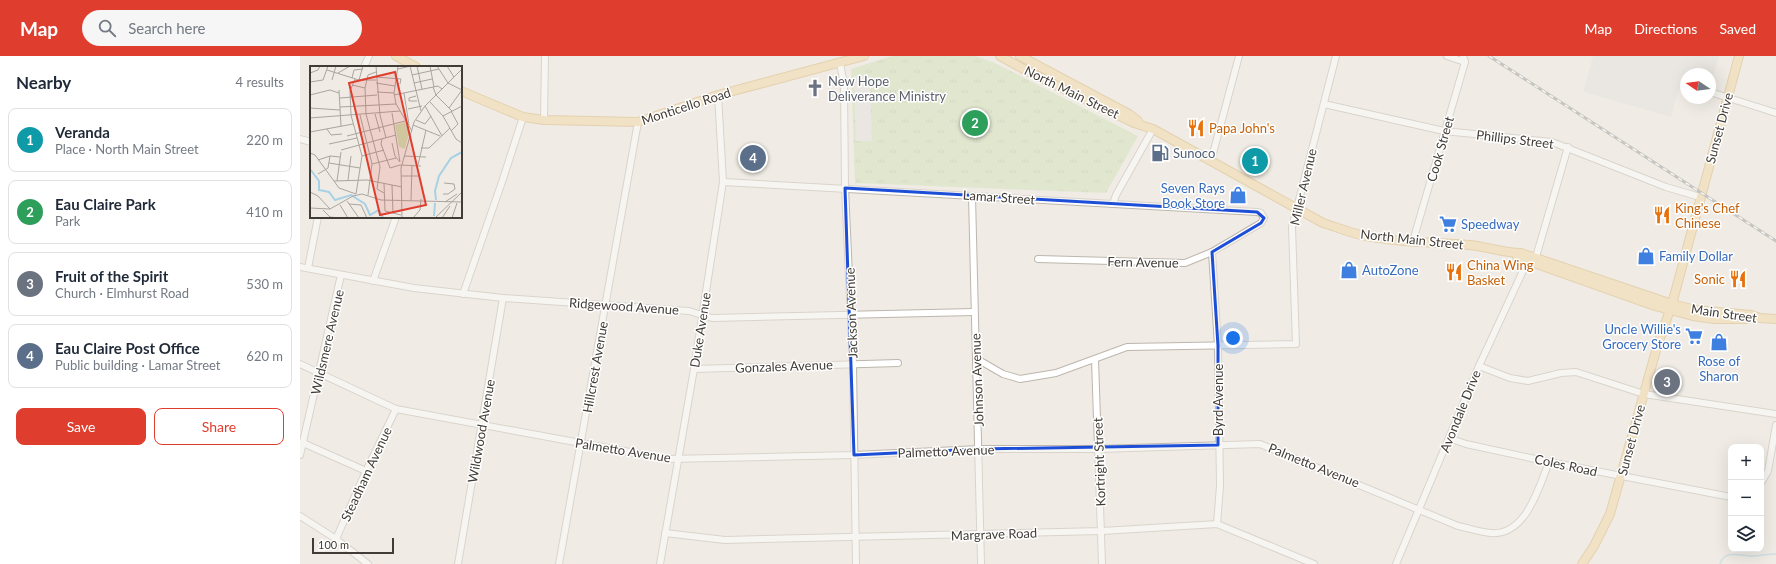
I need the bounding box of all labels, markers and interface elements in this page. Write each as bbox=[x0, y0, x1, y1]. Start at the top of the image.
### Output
search box bbox=[82, 10, 362, 46]
text: Map bbox=[20, 17, 58, 40]
icon: search bbox=[96, 17, 118, 39]
text: Search here bbox=[128, 19, 206, 37]
text: Map bbox=[1585, 20, 1612, 37]
text: Directions bbox=[1634, 20, 1697, 37]
text: Saved bbox=[1719, 20, 1756, 37]
street label: North Main Street bbox=[1022, 62, 1122, 122]
inset map bbox=[310, 66, 462, 218]
north arrow bbox=[1680, 68, 1716, 104]
text: Nearby bbox=[16, 72, 71, 93]
place label: New Hope Deliverance Ministry bbox=[828, 73, 946, 104]
text: 4 results bbox=[236, 74, 284, 90]
church icon: New Hope Deliverance Ministry bbox=[805, 78, 825, 98]
street label: Monticello Road bbox=[639, 84, 733, 128]
street label: Sunset Drive bbox=[1702, 91, 1736, 165]
pin: 2 bbox=[962, 108, 988, 138]
street label: Cook Street bbox=[1423, 114, 1457, 184]
restaurant icon: Papa John's bbox=[1186, 118, 1206, 138]
place label: Papa John's bbox=[1209, 120, 1275, 136]
text: Veranda bbox=[55, 123, 110, 141]
street label: Phillips Street bbox=[1475, 126, 1555, 152]
text: 1 bbox=[26, 132, 34, 148]
text: 220 m bbox=[246, 132, 283, 148]
text: Place · North Main Street bbox=[55, 141, 199, 157]
pin: 4 bbox=[740, 143, 766, 173]
fuel station icon: Sunoco bbox=[1150, 143, 1170, 163]
place label: Sunoco bbox=[1173, 145, 1215, 161]
pin: 1 bbox=[1242, 146, 1268, 176]
street label: Miller Avenue bbox=[1286, 147, 1320, 227]
place label: Seven Rays Book Store bbox=[1161, 180, 1225, 211]
shop icon: Seven Rays Book Store bbox=[1228, 185, 1248, 205]
street label: Lamar Street bbox=[962, 186, 1036, 208]
text: Eau Claire Park bbox=[55, 195, 156, 213]
place label: King's Chef Chinese bbox=[1675, 200, 1740, 231]
text: 2 bbox=[26, 204, 34, 220]
text: 410 m bbox=[246, 204, 283, 220]
restaurant icon: King's Chef Chinese bbox=[1652, 205, 1672, 225]
text: Park bbox=[55, 213, 80, 229]
supermarket icon: Speedway bbox=[1438, 214, 1458, 234]
place label: Speedway bbox=[1461, 216, 1520, 232]
street label: North Main Street bbox=[1360, 226, 1465, 252]
shop icon: Family Dollar bbox=[1636, 246, 1656, 266]
place label: Family Dollar bbox=[1659, 248, 1733, 264]
street label: Fern Avenue bbox=[1107, 253, 1179, 271]
place label: China Wing Basket bbox=[1467, 257, 1534, 288]
shop icon: AutoZone bbox=[1339, 260, 1359, 280]
place label: AutoZone bbox=[1362, 262, 1419, 278]
restaurant icon: China Wing Basket bbox=[1444, 262, 1464, 282]
text: Fruit of the Spirit bbox=[55, 267, 168, 285]
street label: Jackson Avenue bbox=[841, 267, 861, 359]
restaurant icon: Sonic bbox=[1728, 269, 1748, 289]
place label: Sonic bbox=[1694, 271, 1725, 287]
text: 3 bbox=[26, 276, 34, 292]
text: 530 m bbox=[246, 276, 283, 292]
text: Church · Elmhurst Road bbox=[55, 285, 189, 301]
street label: Wildsmere Avenue bbox=[307, 288, 347, 396]
street label: Duke Avenue bbox=[686, 291, 714, 369]
street label: Ridgewood Avenue bbox=[569, 294, 680, 318]
street label: Main Street bbox=[1690, 300, 1758, 326]
street label: Hillcrest Avenue bbox=[579, 320, 611, 414]
place label: Uncle Willie's Grocery Store bbox=[1602, 321, 1681, 352]
supermarket icon: Uncle Willie's Grocery Store bbox=[1684, 326, 1704, 346]
your location bbox=[1223, 328, 1243, 348]
shop icon: Rose of Sharon bbox=[1709, 332, 1729, 352]
street label: Johnson Avenue bbox=[967, 333, 987, 427]
text: Eau Claire Post Office bbox=[55, 339, 200, 357]
text: 4 bbox=[26, 348, 34, 364]
text: 620 m bbox=[246, 348, 283, 364]
place label: Rose of Sharon bbox=[1698, 353, 1741, 384]
street label: Gonzales Avenue bbox=[735, 356, 833, 376]
text: Public building · Lamar Street bbox=[55, 357, 220, 373]
street label: Byrd Avenue bbox=[1210, 364, 1226, 436]
street label: Avondale Drive bbox=[1436, 367, 1484, 455]
pin: 3 bbox=[1654, 367, 1680, 397]
street label: Wildwood Avenue bbox=[464, 378, 498, 484]
street label: Sunset Drive bbox=[1614, 403, 1648, 477]
button: Save bbox=[16, 408, 146, 445]
button: Share bbox=[154, 408, 284, 445]
street label: Kortright Street bbox=[1089, 417, 1109, 507]
street label: Steadham Avenue bbox=[337, 424, 395, 524]
street label: Palmetto Avenue bbox=[574, 435, 672, 465]
street label: Palmetto Avenue bbox=[1266, 439, 1362, 491]
street label: Palmetto Avenue bbox=[897, 441, 995, 461]
map controls bbox=[1728, 444, 1764, 552]
button: + bbox=[1728, 444, 1764, 480]
street label: Coles Road bbox=[1533, 451, 1599, 479]
button: − bbox=[1728, 480, 1764, 516]
button: layers bbox=[1728, 516, 1764, 552]
street label: Margrave Road bbox=[951, 525, 1037, 543]
scale bar bbox=[312, 536, 394, 555]
text: 100 m bbox=[318, 538, 349, 551]

